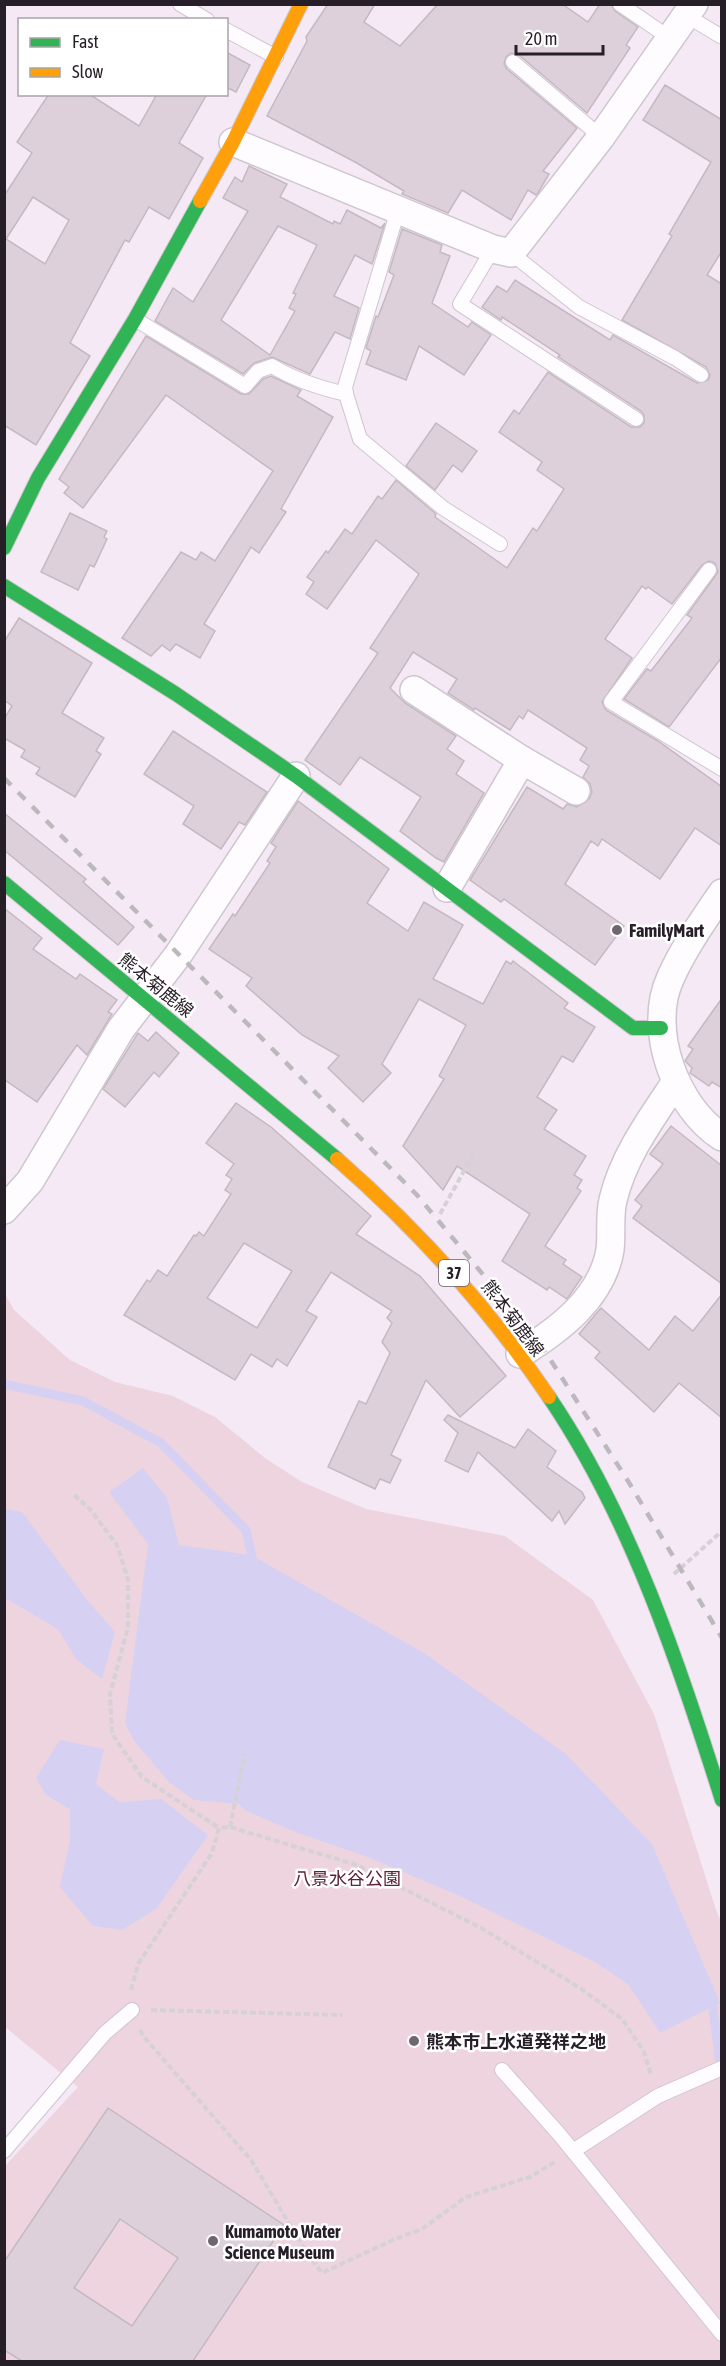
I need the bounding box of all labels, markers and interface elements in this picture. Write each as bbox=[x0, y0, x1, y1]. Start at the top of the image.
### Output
legend bbox=[18, 18, 228, 96]
scale bar bbox=[516, 18, 603, 56]
text: 20 m bbox=[525, 28, 557, 49]
text: Fast bbox=[72, 31, 99, 52]
text: Slow bbox=[72, 61, 103, 82]
place label: FamilyMart bbox=[629, 920, 705, 941]
marker: FamilyMart bbox=[610, 923, 624, 937]
street label: 熊本菊鹿線 bbox=[114, 949, 198, 1021]
road number: 37 bbox=[439, 1260, 469, 1286]
street label: 熊本菊鹿線 bbox=[478, 1276, 548, 1360]
park label: 八景水谷公園 bbox=[293, 1868, 401, 1889]
place label: 熊本市上水道発祥之地 bbox=[426, 2031, 606, 2052]
marker: 熊本市上水道発祥之地 bbox=[407, 2034, 421, 2048]
place label: Kumamoto Water Science Museum bbox=[225, 2221, 341, 2263]
marker: Kumamoto Water Science Museum bbox=[206, 2234, 220, 2248]

